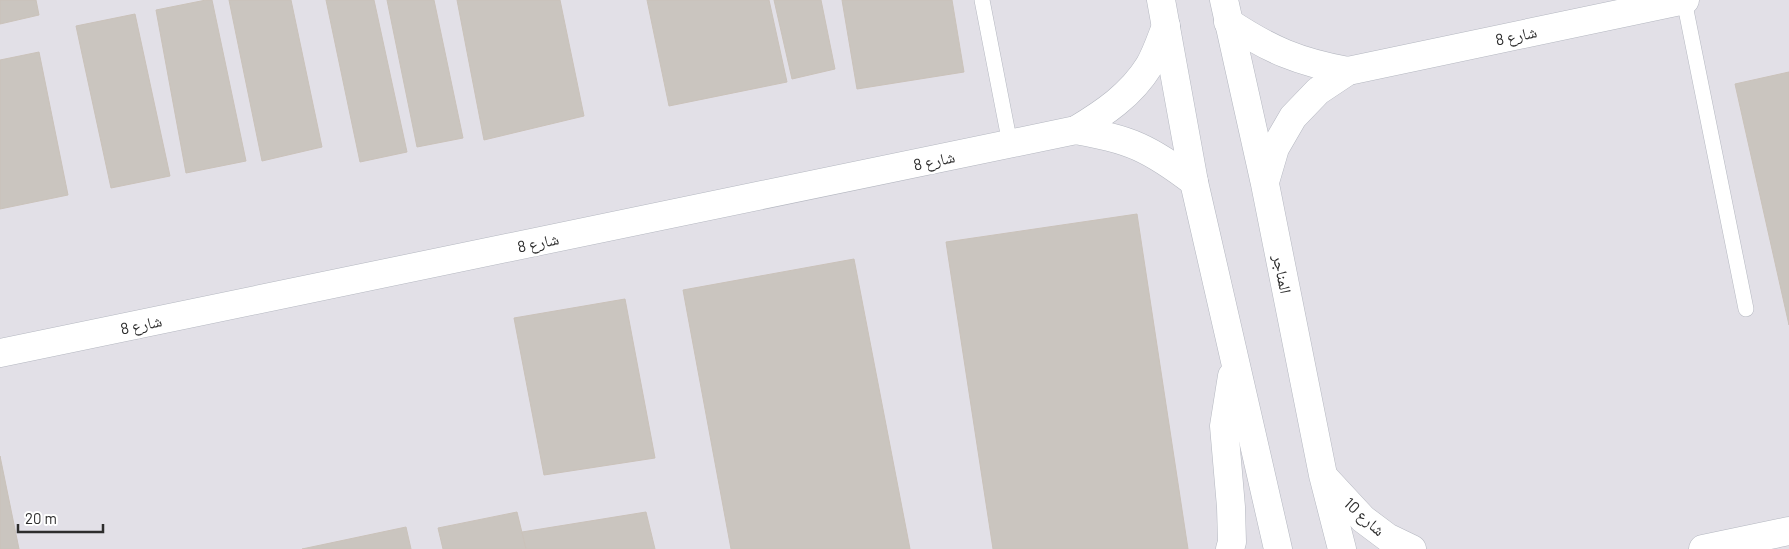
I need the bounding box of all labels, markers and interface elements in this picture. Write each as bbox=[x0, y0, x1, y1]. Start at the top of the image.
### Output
street label: شارع 8 bbox=[1493, 21, 1539, 51]
street label: شارع 8 bbox=[911, 146, 957, 176]
street label: شارع 8 bbox=[515, 228, 561, 258]
street label: المناجر bbox=[1269, 252, 1296, 295]
street label: شارع 8 bbox=[118, 310, 164, 340]
street label: شارع 10 bbox=[1339, 493, 1389, 541]
scale bar bbox=[18, 502, 102, 534]
text: 20 m bbox=[25, 509, 57, 527]

